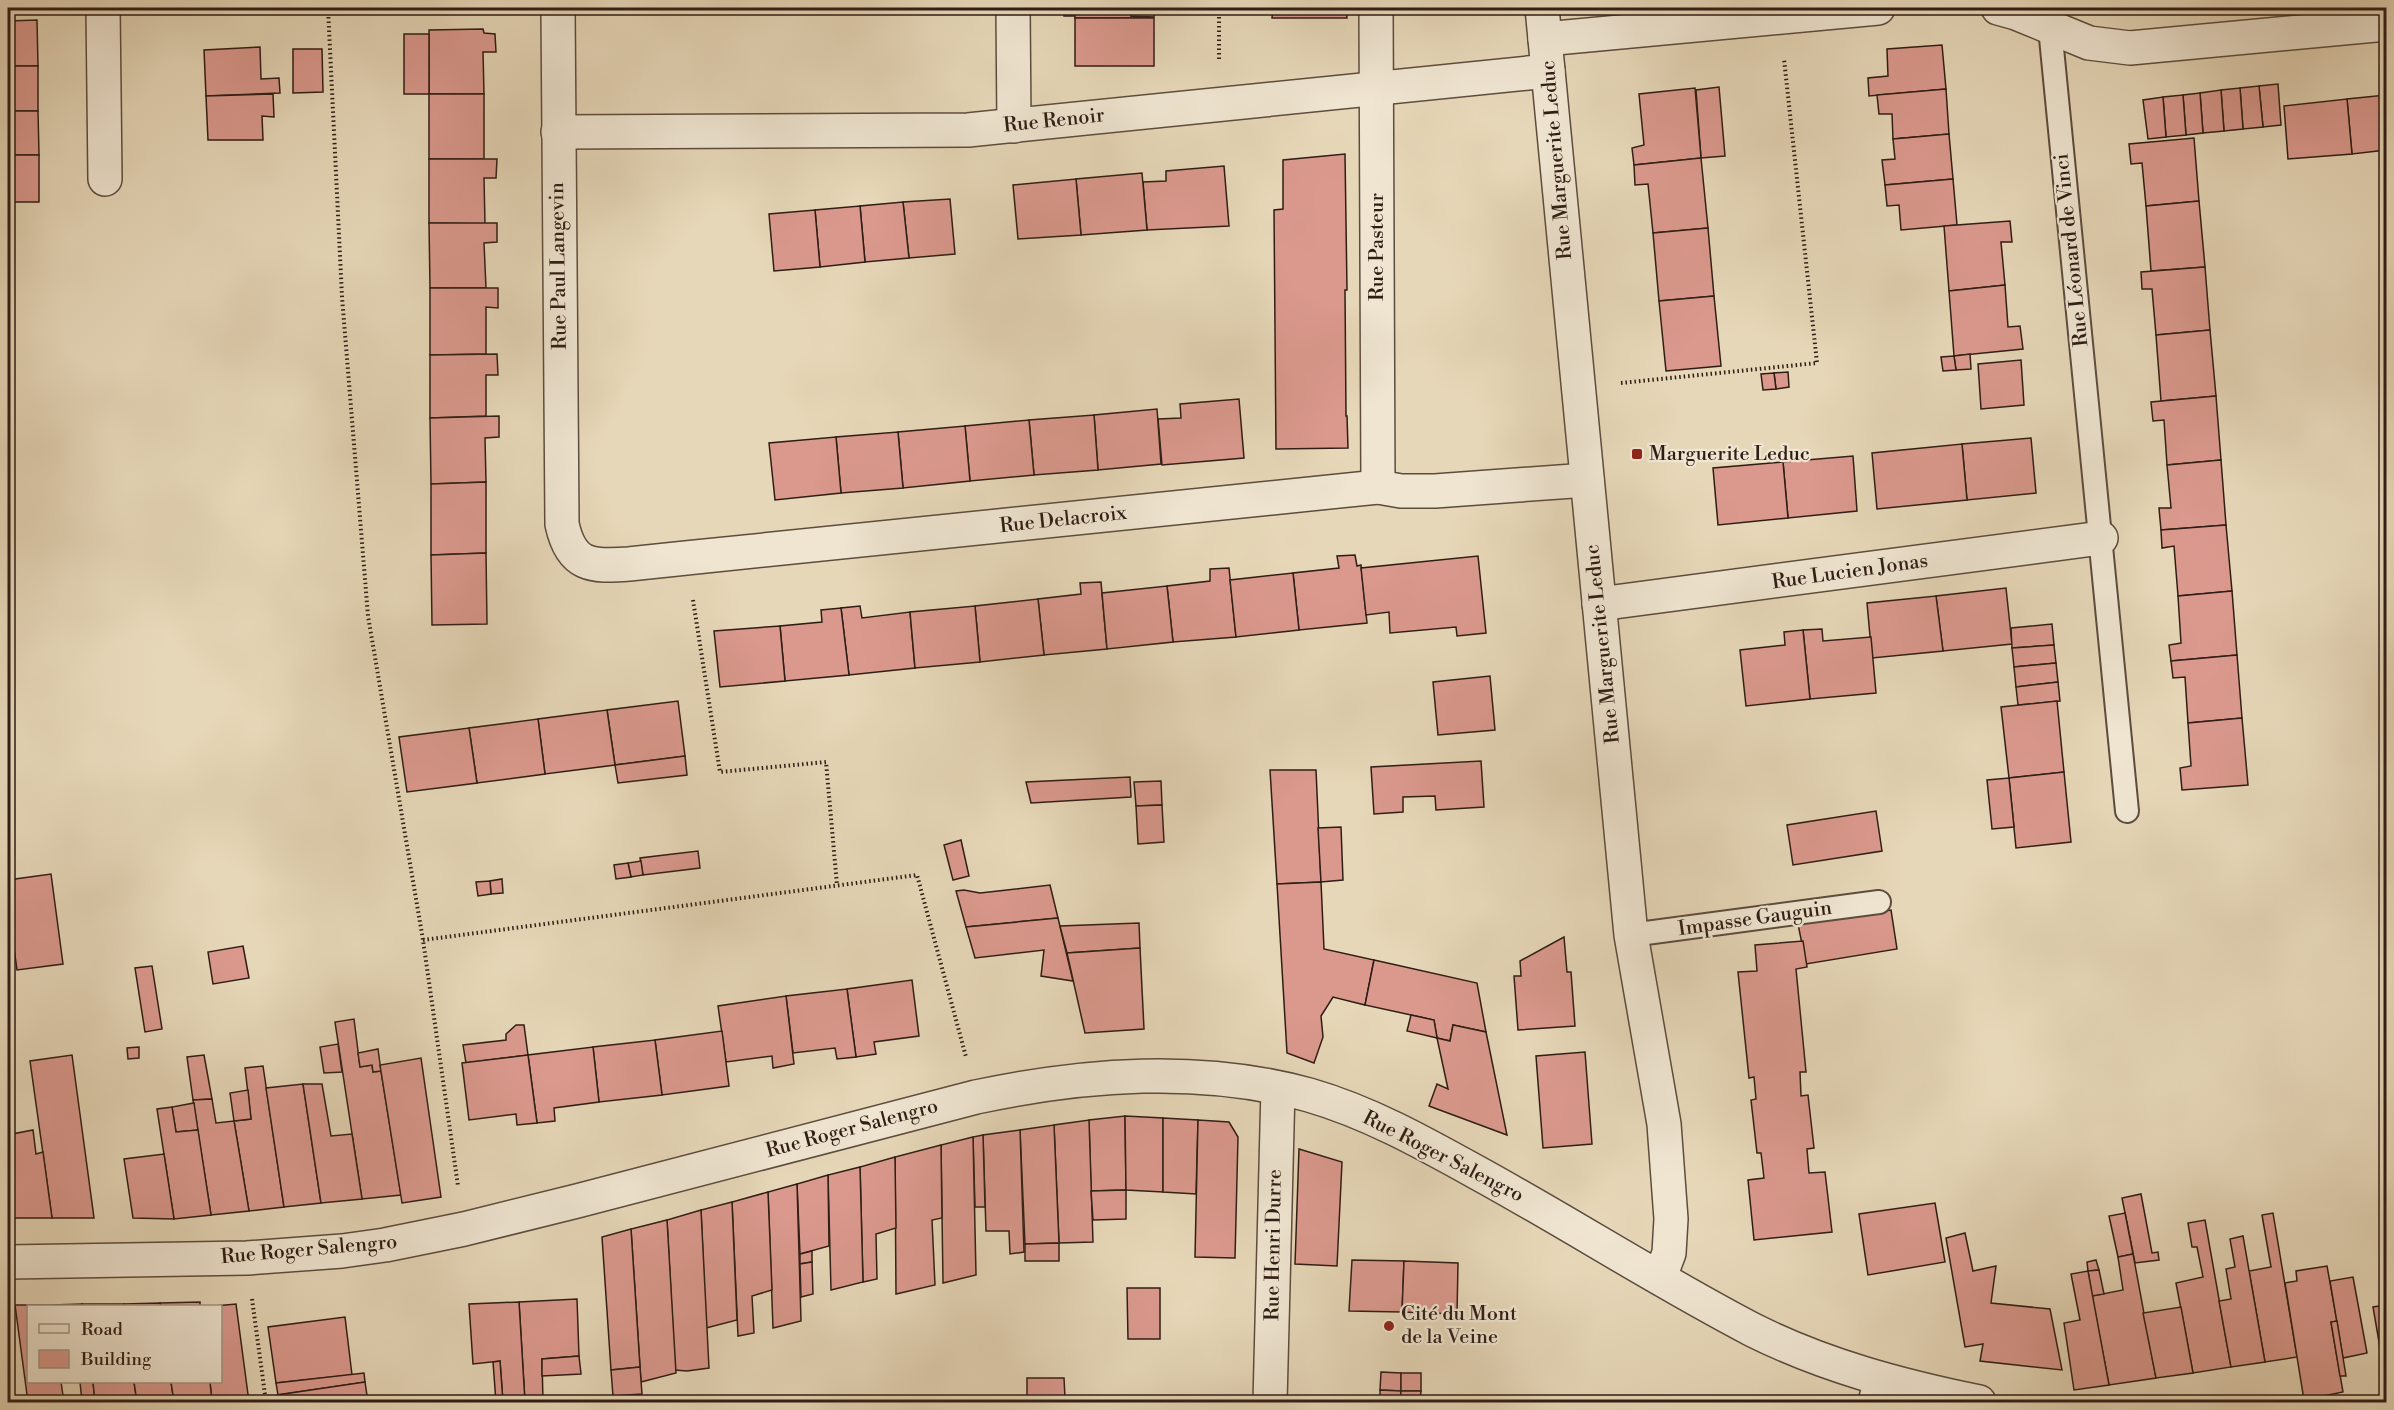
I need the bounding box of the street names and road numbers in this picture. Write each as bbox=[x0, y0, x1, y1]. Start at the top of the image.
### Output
street label: Rue Marguerite Leduc bbox=[1536, 59, 1578, 261]
street label: Rue Renoir bbox=[1002, 103, 1106, 139]
street label: Rue Léonard de Vinci bbox=[2049, 152, 2095, 348]
street label: Rue Paul Langevin bbox=[545, 182, 573, 350]
street label: Rue Pasteur bbox=[1365, 193, 1390, 301]
street label: Rue Delacroix bbox=[998, 501, 1129, 539]
street label: Rue Marguerite Leduc bbox=[1580, 543, 1626, 745]
street label: Rue Lucien Jonas bbox=[1770, 549, 1930, 595]
street label: Impasse Gauguin bbox=[1677, 896, 1834, 942]
street label: Rue Roger Salengro bbox=[763, 1094, 941, 1164]
street label: Rue Roger Salengro bbox=[1358, 1106, 1528, 1208]
street label: Rue Henri Durre bbox=[1260, 1169, 1288, 1321]
street label: Rue Roger Salengro bbox=[220, 1230, 398, 1270]

